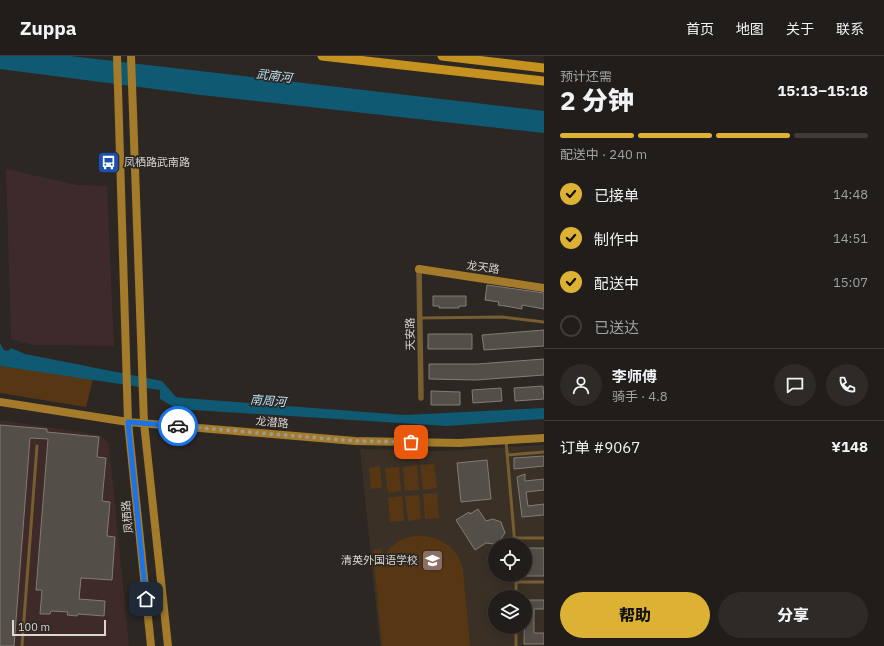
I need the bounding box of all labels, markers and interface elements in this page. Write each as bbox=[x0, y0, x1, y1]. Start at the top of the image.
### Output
text: Zuppa bbox=[20, 16, 77, 40]
text: 首页 bbox=[686, 20, 714, 38]
text: 地图 bbox=[736, 20, 764, 38]
text: 关于 bbox=[786, 20, 814, 38]
text: 联系 bbox=[836, 20, 864, 38]
water label: 武南河 bbox=[255, 66, 295, 85]
text: 预计还需 bbox=[560, 68, 612, 85]
text: 15:13–15:18 bbox=[777, 81, 868, 100]
text: 2 分钟 bbox=[560, 83, 634, 117]
text: 配送中 · 240 m bbox=[560, 146, 647, 163]
bus stop icon: 凤栖路武南路 bbox=[96, 149, 122, 175]
place label: 凤栖路武南路 bbox=[124, 155, 190, 169]
icon: check bbox=[560, 183, 582, 205]
text: 已接单 bbox=[594, 186, 639, 205]
text: 14:48 bbox=[833, 186, 868, 203]
icon: check bbox=[560, 227, 582, 249]
text: 制作中 bbox=[594, 230, 639, 249]
text: 14:51 bbox=[833, 230, 868, 247]
street label: 龙天路 bbox=[466, 258, 500, 276]
icon: check bbox=[560, 271, 582, 293]
text: 配送中 bbox=[594, 274, 639, 293]
text: 15:07 bbox=[833, 274, 868, 291]
street label: 天安路 bbox=[403, 317, 417, 351]
text: 已送达 bbox=[594, 318, 639, 337]
button: person bbox=[560, 364, 602, 406]
button: chat bbox=[774, 364, 816, 406]
button: phone bbox=[826, 364, 868, 406]
text: 李师傅 bbox=[612, 367, 657, 386]
text: 骑手 · 4.8 bbox=[612, 388, 668, 405]
water label: 南周河 bbox=[250, 392, 289, 409]
courier bbox=[158, 406, 198, 446]
street label: 龙潜路 bbox=[255, 414, 289, 430]
icon: car bbox=[167, 415, 189, 437]
pin bbox=[394, 425, 428, 459]
icon: bag bbox=[400, 431, 422, 453]
text: ¥148 bbox=[831, 437, 868, 456]
text: 订单 #9067 bbox=[560, 438, 640, 457]
street label: 凤栖路 bbox=[118, 500, 136, 534]
map controls bbox=[488, 538, 532, 634]
button: locate bbox=[488, 538, 532, 582]
school or university icon: 清英外国语学校 bbox=[420, 547, 446, 573]
place label: 清英外国语学校 bbox=[341, 553, 418, 567]
pin bbox=[129, 582, 163, 616]
icon: home bbox=[135, 588, 157, 610]
button: layers bbox=[488, 590, 532, 634]
button: 帮助 bbox=[560, 592, 710, 638]
button: 分享 bbox=[718, 592, 868, 638]
scale bar bbox=[12, 618, 106, 637]
text: 100 m bbox=[18, 620, 50, 634]

